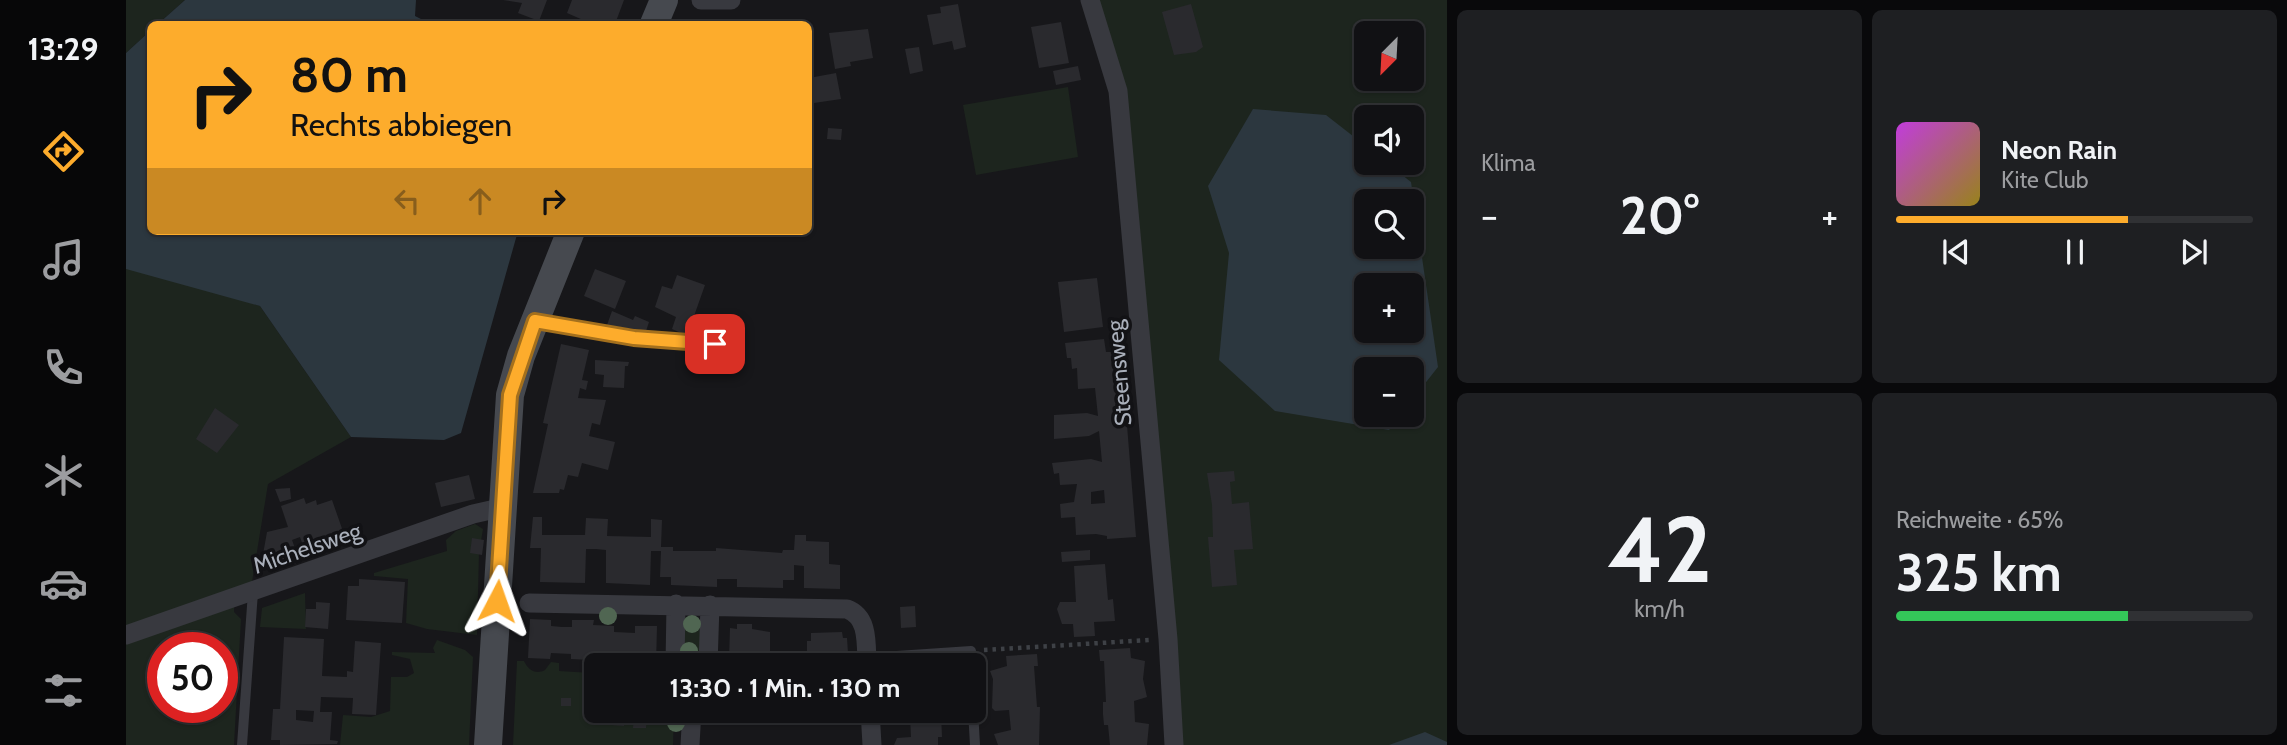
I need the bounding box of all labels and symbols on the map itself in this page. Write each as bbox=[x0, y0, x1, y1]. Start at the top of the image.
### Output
north arrow bbox=[1354, 21, 1424, 91]
pin bbox=[685, 314, 745, 374]
street label: Steensweg bbox=[1100, 318, 1138, 427]
street label: Michelsweg bbox=[249, 516, 365, 580]
position arrow bbox=[460, 564, 534, 638]
speed limit sign: 50 bbox=[147, 632, 238, 723]

